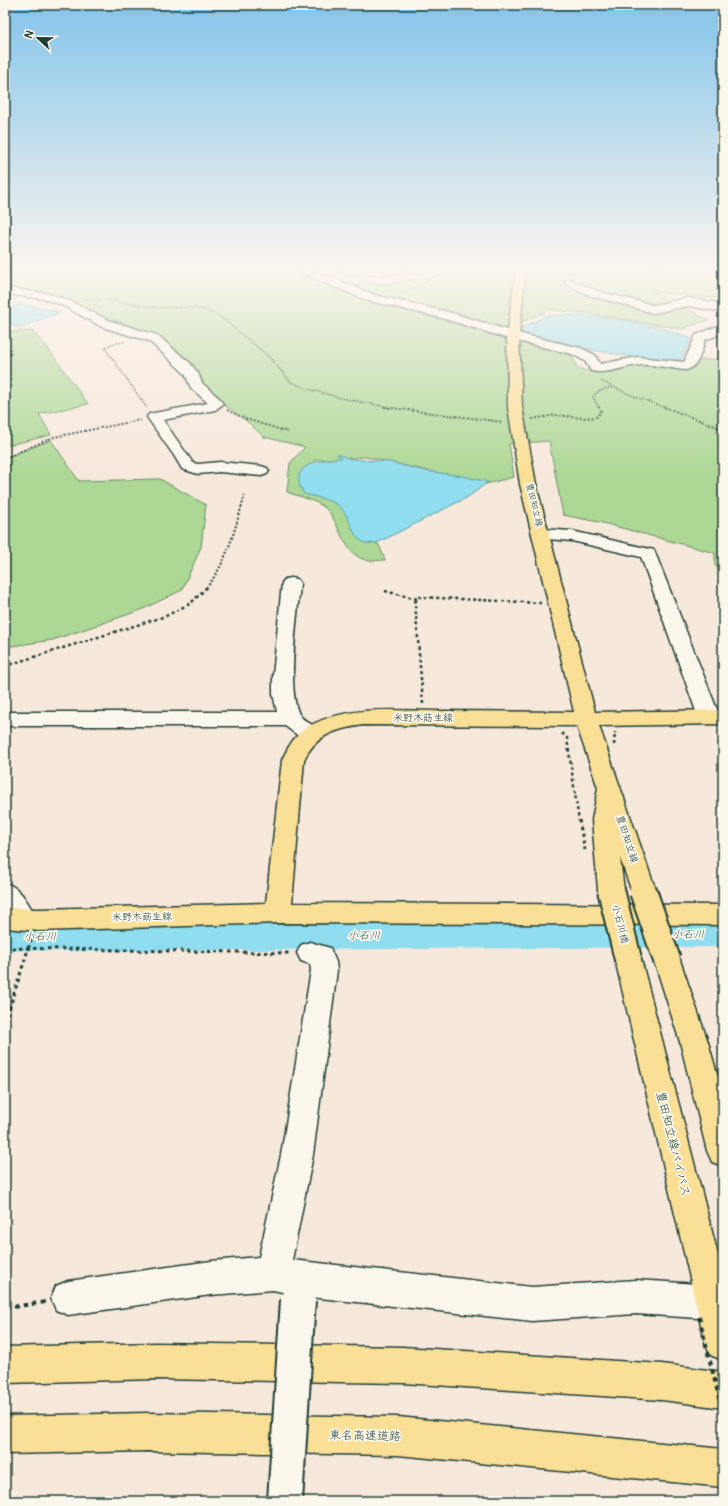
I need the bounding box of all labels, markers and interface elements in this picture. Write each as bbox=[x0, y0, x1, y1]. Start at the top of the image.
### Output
north arrow bbox=[18, 18, 58, 58]
text: N bbox=[22, 28, 37, 40]
street label: 豊田知立線 bbox=[523, 482, 545, 528]
street label: 米野木莇生線 bbox=[393, 712, 453, 724]
street label: 豊田知立線 bbox=[614, 813, 640, 865]
street label: 小石川橋 bbox=[609, 903, 631, 945]
street label: 米野木莇生線 bbox=[112, 910, 172, 924]
water label: 小石川 bbox=[672, 928, 705, 941]
water label: 小石川 bbox=[348, 929, 381, 942]
water label: 小石川 bbox=[24, 930, 57, 943]
street label: 豊田知立線バイパス bbox=[653, 1090, 693, 1198]
street label: 東名高速道路 bbox=[329, 1428, 401, 1444]

